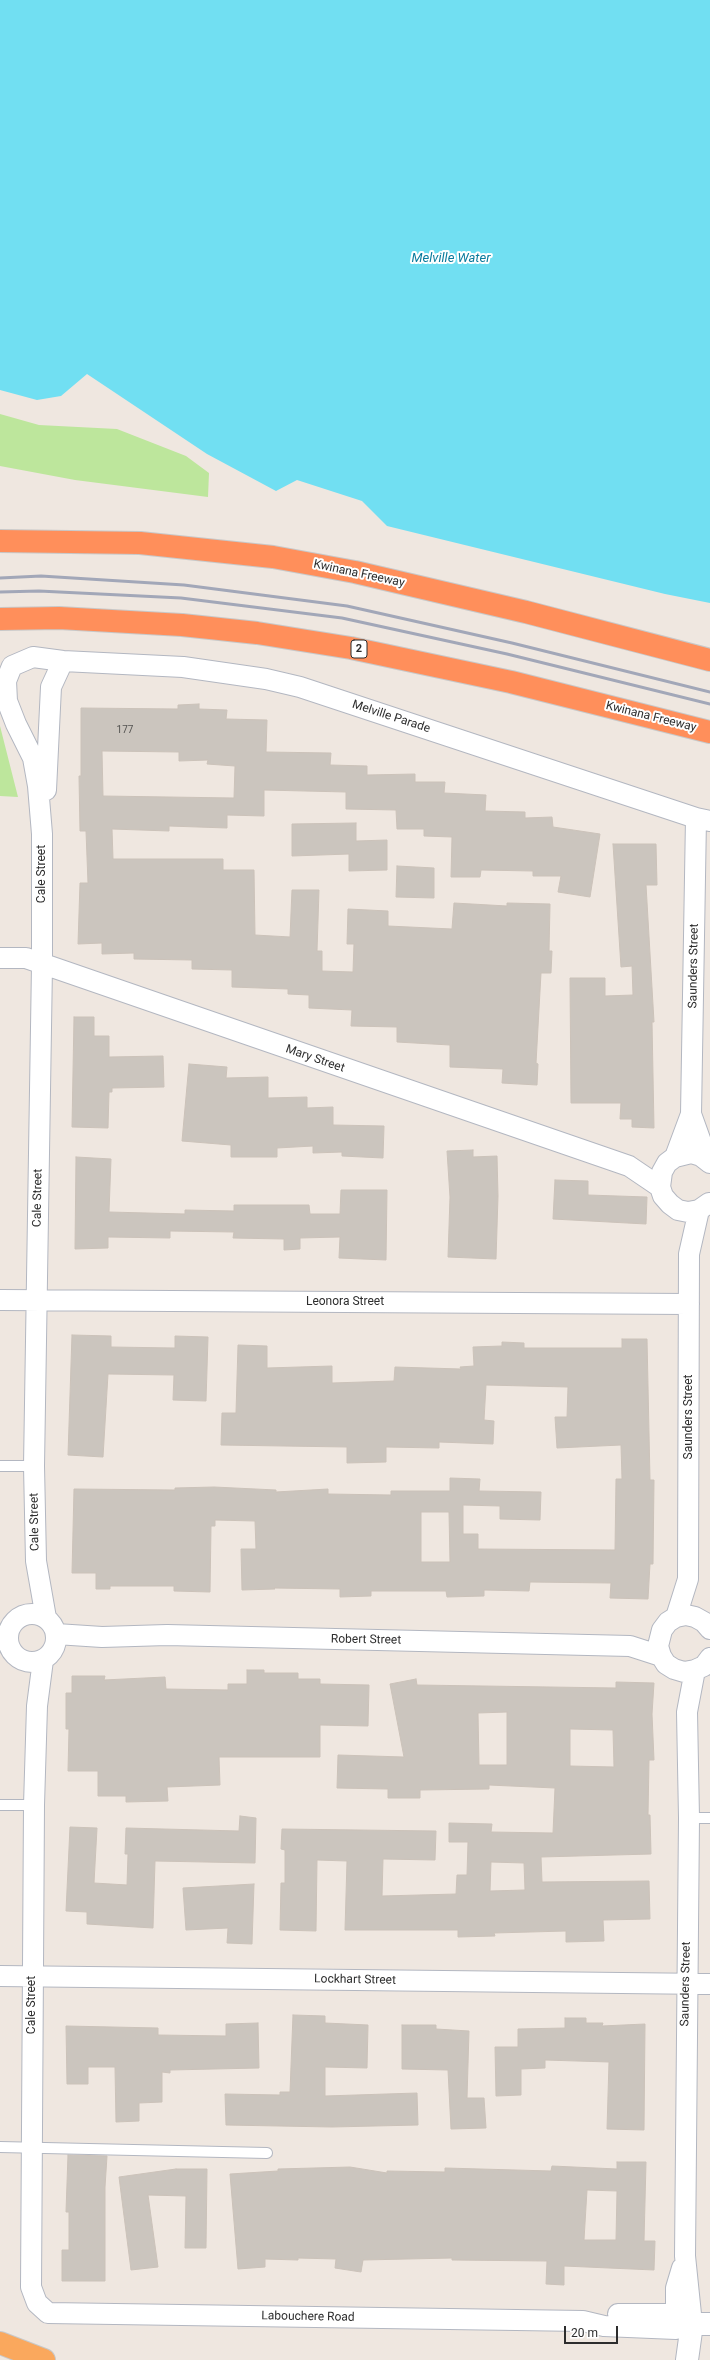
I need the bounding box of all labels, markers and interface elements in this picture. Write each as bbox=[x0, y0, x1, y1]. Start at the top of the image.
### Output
water label: Melville Water bbox=[412, 251, 490, 267]
street label: Kwinana Freeway bbox=[312, 557, 406, 591]
road number: 2 bbox=[351, 640, 367, 658]
street label: Melville Parade bbox=[350, 698, 432, 736]
street label: Kwinana Freeway bbox=[604, 699, 698, 735]
house number: 177 bbox=[117, 724, 133, 736]
street label: Cale Street bbox=[35, 845, 49, 903]
street label: Saunders Street bbox=[686, 923, 702, 1009]
street label: Mary Street bbox=[284, 1042, 346, 1076]
street label: Cale Street bbox=[30, 1169, 46, 1227]
street label: Leonora Street bbox=[306, 1295, 384, 1309]
street label: Saunders Street bbox=[682, 1375, 696, 1459]
street label: Cale Street bbox=[27, 1493, 43, 1551]
street label: Robert Street bbox=[331, 1632, 401, 1648]
street label: Saunders Street bbox=[678, 1941, 694, 2027]
street label: Lockhart Street bbox=[314, 1972, 396, 1988]
street label: Cale Street bbox=[25, 1976, 39, 2034]
street label: Labouchere Road bbox=[261, 2309, 355, 2325]
scale bar bbox=[566, 2318, 620, 2344]
text: 20 m bbox=[571, 2326, 598, 2340]

